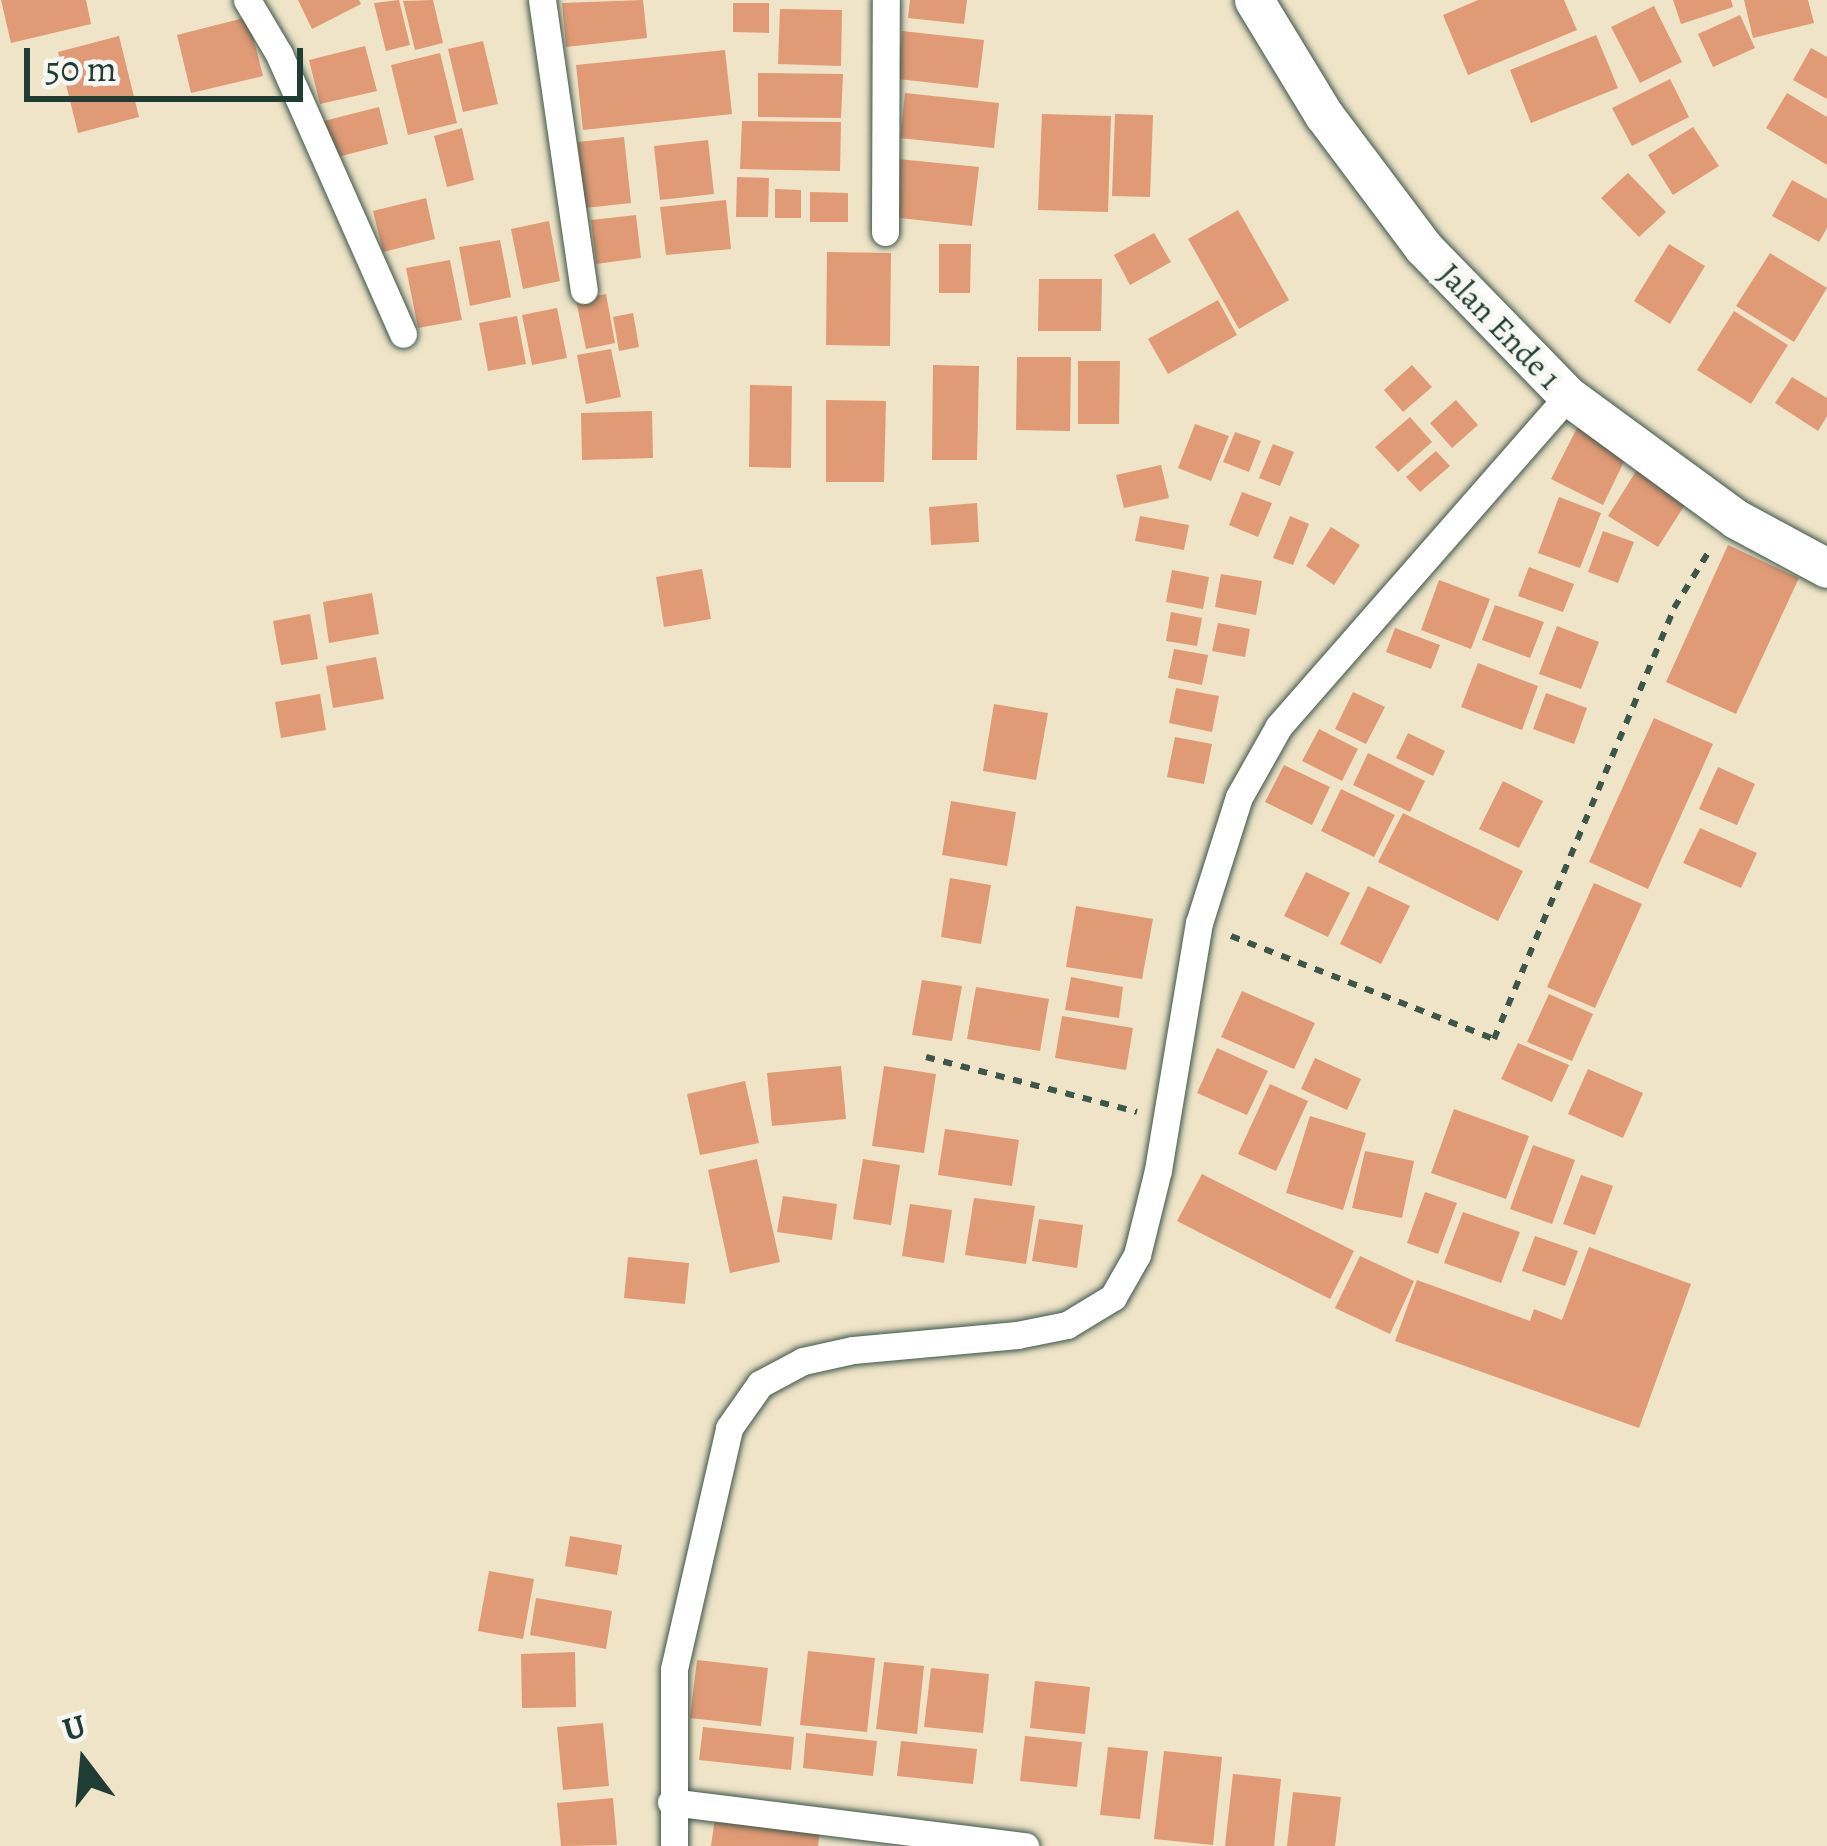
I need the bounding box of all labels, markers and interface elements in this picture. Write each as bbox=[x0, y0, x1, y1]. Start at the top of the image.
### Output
scale bar bbox=[30, 24, 309, 98]
text: 50 m bbox=[45, 44, 117, 93]
street label: Jalan Ende 1 bbox=[1430, 255, 1570, 397]
north arrow bbox=[24, 1702, 144, 1822]
text: U bbox=[57, 1702, 91, 1752]

